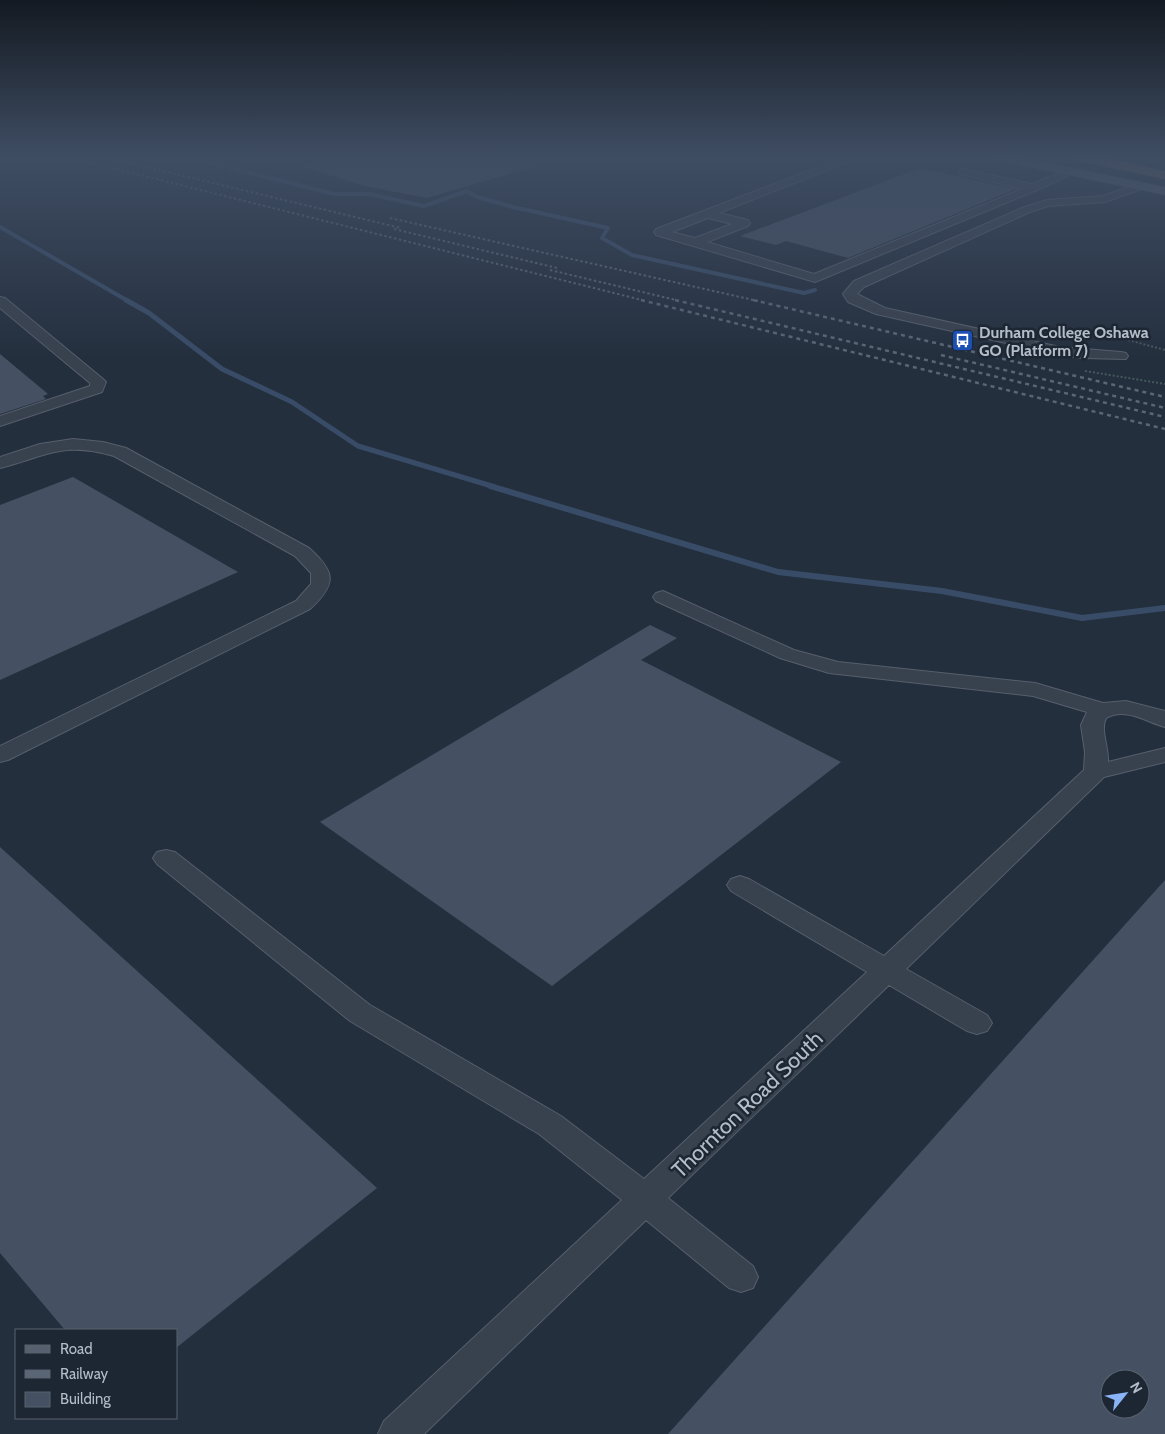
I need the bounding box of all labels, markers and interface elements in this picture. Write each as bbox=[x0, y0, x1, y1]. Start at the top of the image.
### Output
place label: Durham College Oshawa GO (Platform 7) bbox=[979, 323, 1149, 360]
bus stop icon: Durham College Oshawa GO (Platform 7) bbox=[951, 329, 975, 353]
street label: Thornton Road South bbox=[666, 1025, 829, 1183]
legend bbox=[15, 1329, 178, 1419]
text: Road bbox=[60, 1340, 93, 1358]
text: Railway bbox=[60, 1365, 109, 1383]
north arrow bbox=[1100, 1369, 1150, 1419]
text: N bbox=[1126, 1379, 1147, 1396]
text: Building bbox=[60, 1390, 111, 1408]

